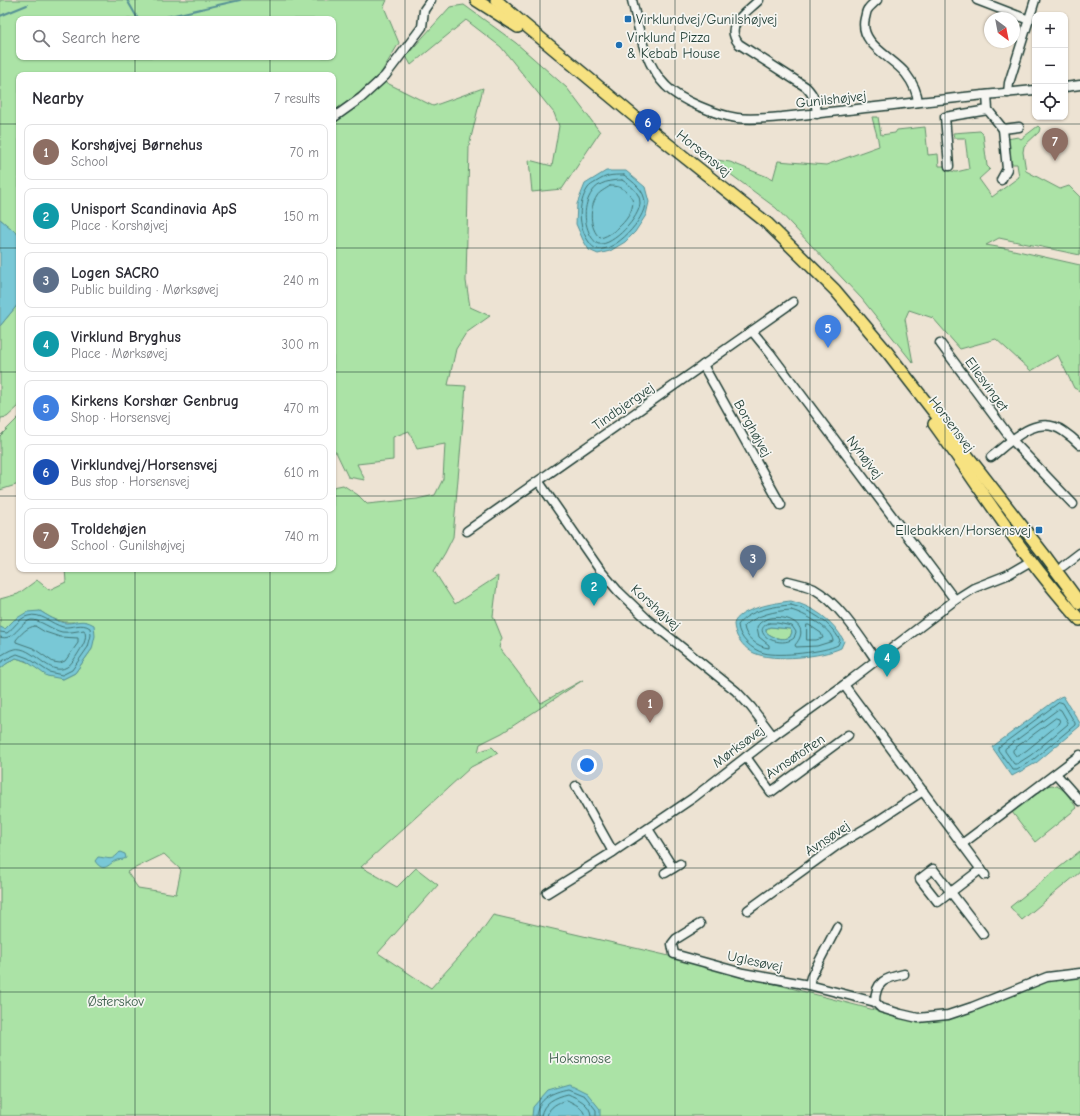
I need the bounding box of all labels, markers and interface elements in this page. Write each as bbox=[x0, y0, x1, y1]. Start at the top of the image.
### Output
place label: Virklundvej/Gunilshøjvej bbox=[636, 11, 777, 28]
north arrow bbox=[984, 12, 1020, 48]
map controls bbox=[1032, 12, 1068, 120]
button: + bbox=[1032, 12, 1068, 48]
marker: Virklundvej/Gunilshøjvej bbox=[623, 14, 633, 24]
search box bbox=[16, 16, 336, 60]
icon: search bbox=[30, 27, 52, 49]
text: Search here bbox=[62, 29, 140, 47]
place label: Virklund Pizza & Kebab House bbox=[627, 29, 720, 62]
marker: Virklund Pizza & Kebab House bbox=[614, 40, 624, 50]
button: − bbox=[1032, 48, 1068, 84]
button: locate bbox=[1032, 84, 1068, 120]
street label: Gunilshøjvej bbox=[795, 87, 867, 112]
text: Nearby bbox=[32, 89, 83, 108]
text: 7 results bbox=[274, 91, 320, 106]
pin: 6 bbox=[635, 109, 661, 142]
street label: Horsensvej bbox=[673, 126, 734, 181]
pin: 7 bbox=[1042, 128, 1068, 161]
text: Korshøjvej Børnehus bbox=[71, 136, 203, 154]
text: 1 bbox=[43, 145, 49, 160]
text: 70 m bbox=[290, 145, 319, 160]
text: School bbox=[71, 154, 108, 169]
text: Unisport Scandinavia ApS bbox=[71, 200, 237, 218]
text: 2 bbox=[43, 209, 49, 224]
text: 150 m bbox=[284, 209, 319, 224]
text: Place · Korshøjvej bbox=[71, 218, 168, 233]
text: Logen SACRO bbox=[71, 264, 159, 282]
text: 3 bbox=[43, 273, 49, 288]
text: 240 m bbox=[283, 273, 319, 288]
text: Public building · Mørksøvej bbox=[71, 282, 219, 297]
pin: 5 bbox=[815, 315, 841, 348]
text: Virklund Bryghus bbox=[71, 328, 181, 346]
text: 4 bbox=[43, 337, 49, 352]
text: 300 m bbox=[281, 337, 319, 352]
text: Place · Mørksøvej bbox=[71, 346, 168, 361]
street label: Ellesvinget bbox=[961, 354, 1012, 415]
street label: Tindbjergvej bbox=[589, 379, 658, 434]
text: Kirkens Korshær Genbrug bbox=[71, 392, 239, 410]
street label: Horsensvej bbox=[925, 393, 978, 456]
street label: Borghøjvej bbox=[730, 397, 775, 460]
text: 5 bbox=[43, 401, 49, 416]
text: 470 m bbox=[284, 401, 319, 416]
text: Shop · Horsensvej bbox=[71, 410, 171, 425]
street label: Nyhøjvej bbox=[843, 432, 886, 482]
text: Virklundvej/Horsensvej bbox=[71, 456, 218, 474]
text: 6 bbox=[43, 465, 49, 480]
text: 610 m bbox=[284, 465, 319, 480]
text: Bus stop · Horsensvej bbox=[71, 474, 190, 489]
text: Troldehøjen bbox=[71, 520, 146, 538]
place label: Ellebakken/Horsensvej bbox=[895, 522, 1031, 539]
marker: Ellebakken/Horsensvej bbox=[1034, 525, 1044, 535]
text: 7 bbox=[43, 529, 49, 544]
text: 740 m bbox=[285, 529, 319, 544]
text: School · Gunilshøjvej bbox=[71, 538, 185, 553]
pin: 3 bbox=[740, 545, 766, 578]
pin: 2 bbox=[581, 573, 607, 606]
street label: Korshøjvej bbox=[627, 581, 684, 634]
pin: 4 bbox=[874, 644, 900, 677]
pin: 1 bbox=[637, 690, 663, 723]
street label: Mørksøvej bbox=[709, 721, 768, 771]
street label: Avnsøtoften bbox=[762, 730, 828, 782]
your location bbox=[577, 755, 597, 775]
street label: Avnsøvej bbox=[802, 817, 853, 860]
street label: Uglesøvej bbox=[726, 947, 784, 976]
park label: Østerskov bbox=[88, 993, 144, 1010]
park label: Hoksmose bbox=[549, 1050, 611, 1067]

